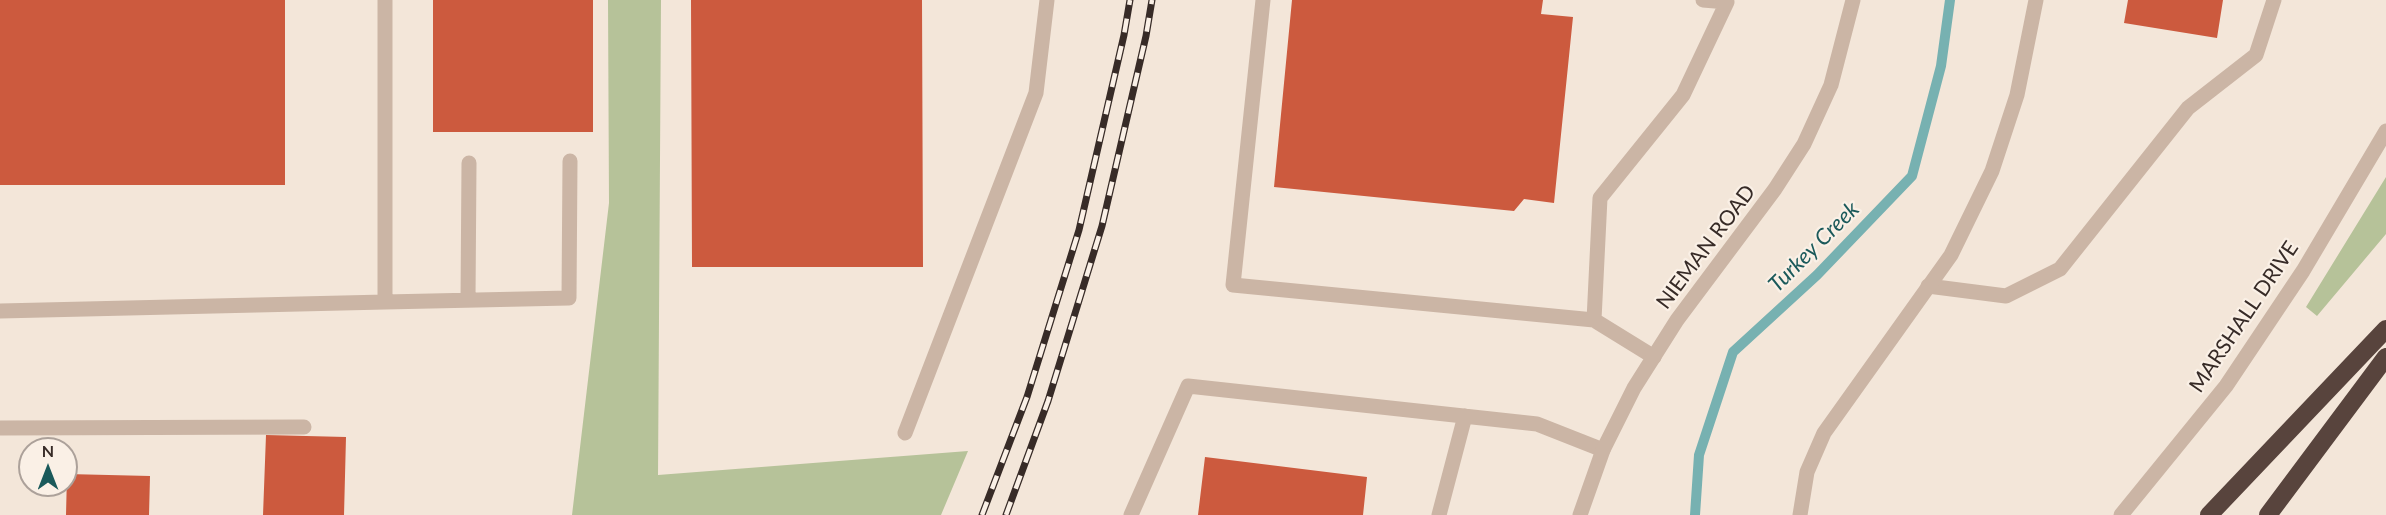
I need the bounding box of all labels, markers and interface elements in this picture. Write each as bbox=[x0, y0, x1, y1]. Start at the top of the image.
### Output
street label: NIEMAN ROAD bbox=[1651, 180, 1761, 314]
water label: Turkey Creek bbox=[1763, 196, 1865, 298]
street label: MARSHALL DRIVE bbox=[2184, 237, 2304, 397]
north arrow bbox=[18, 437, 78, 497]
text: N bbox=[42, 441, 54, 460]

